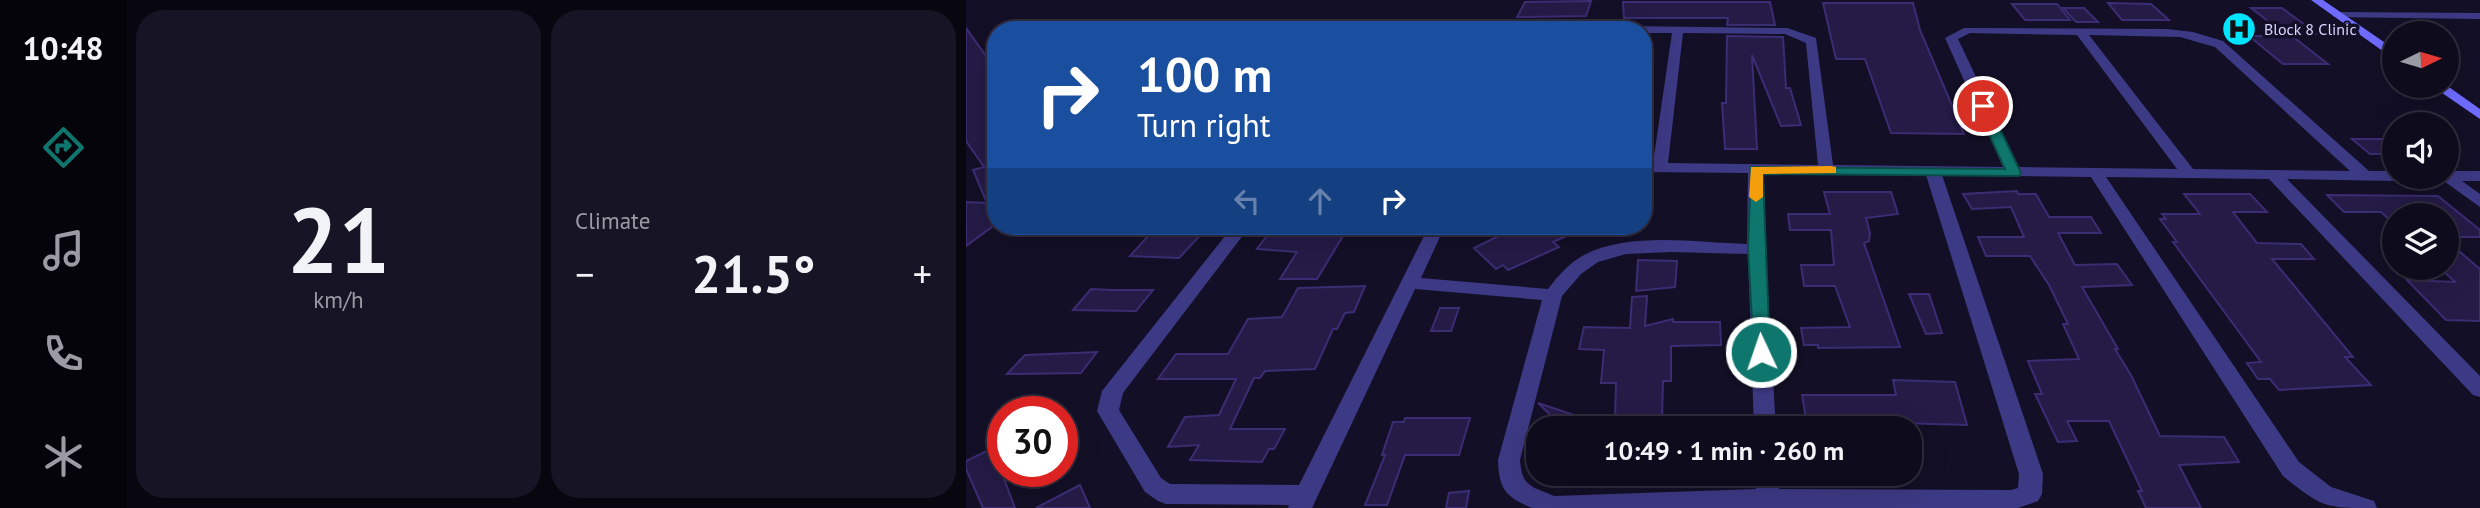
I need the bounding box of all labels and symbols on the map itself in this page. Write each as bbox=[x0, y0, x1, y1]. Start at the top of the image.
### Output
hospital icon: Block 8 Clinic bbox=[2220, 10, 2258, 48]
place label: Block 8 Clinic bbox=[2264, 19, 2357, 39]
north arrow bbox=[2382, 21, 2459, 98]
pin bbox=[1953, 76, 2013, 136]
position arrow bbox=[1724, 315, 1798, 389]
speed limit sign: 30 bbox=[987, 396, 1078, 487]

